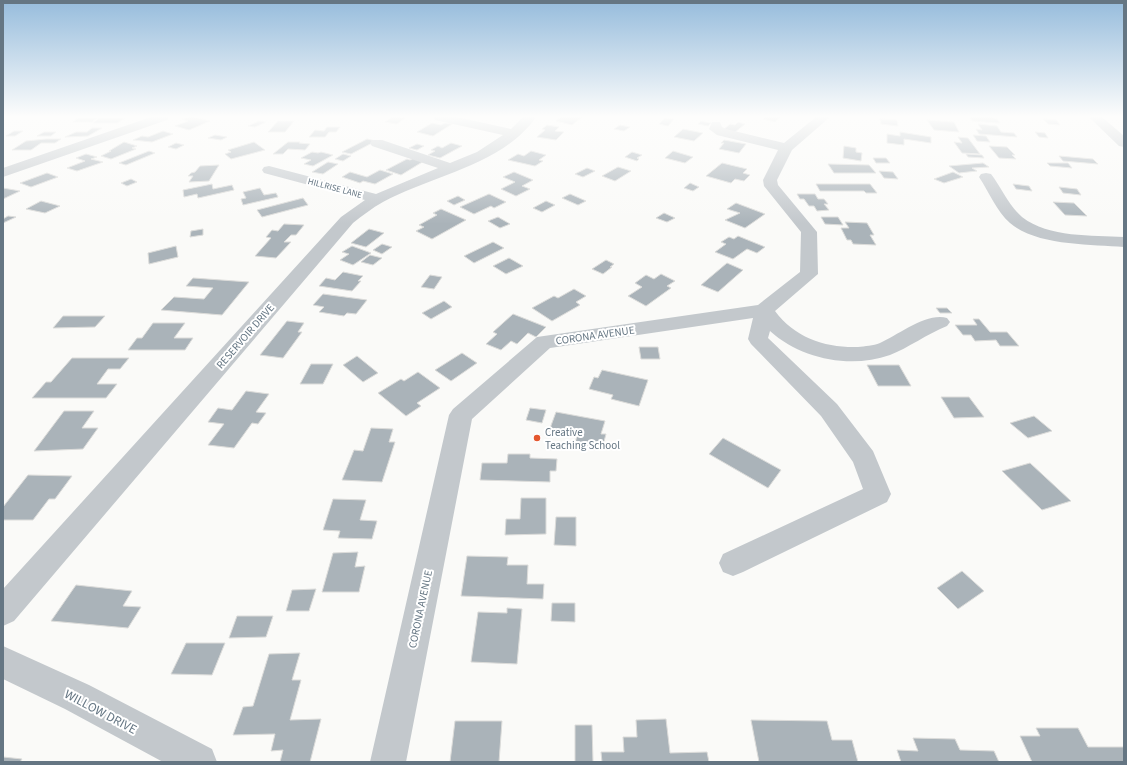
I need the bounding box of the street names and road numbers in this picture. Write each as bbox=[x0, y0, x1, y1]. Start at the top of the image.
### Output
street label: HILLRISE LANE bbox=[306, 175, 364, 202]
street label: RESERVOIR DRIVE bbox=[213, 300, 278, 372]
street label: CORONA AVENUE bbox=[555, 323, 636, 348]
street label: CORONA AVENUE bbox=[405, 569, 436, 650]
street label: WILLOW DRIVE bbox=[61, 685, 140, 739]

